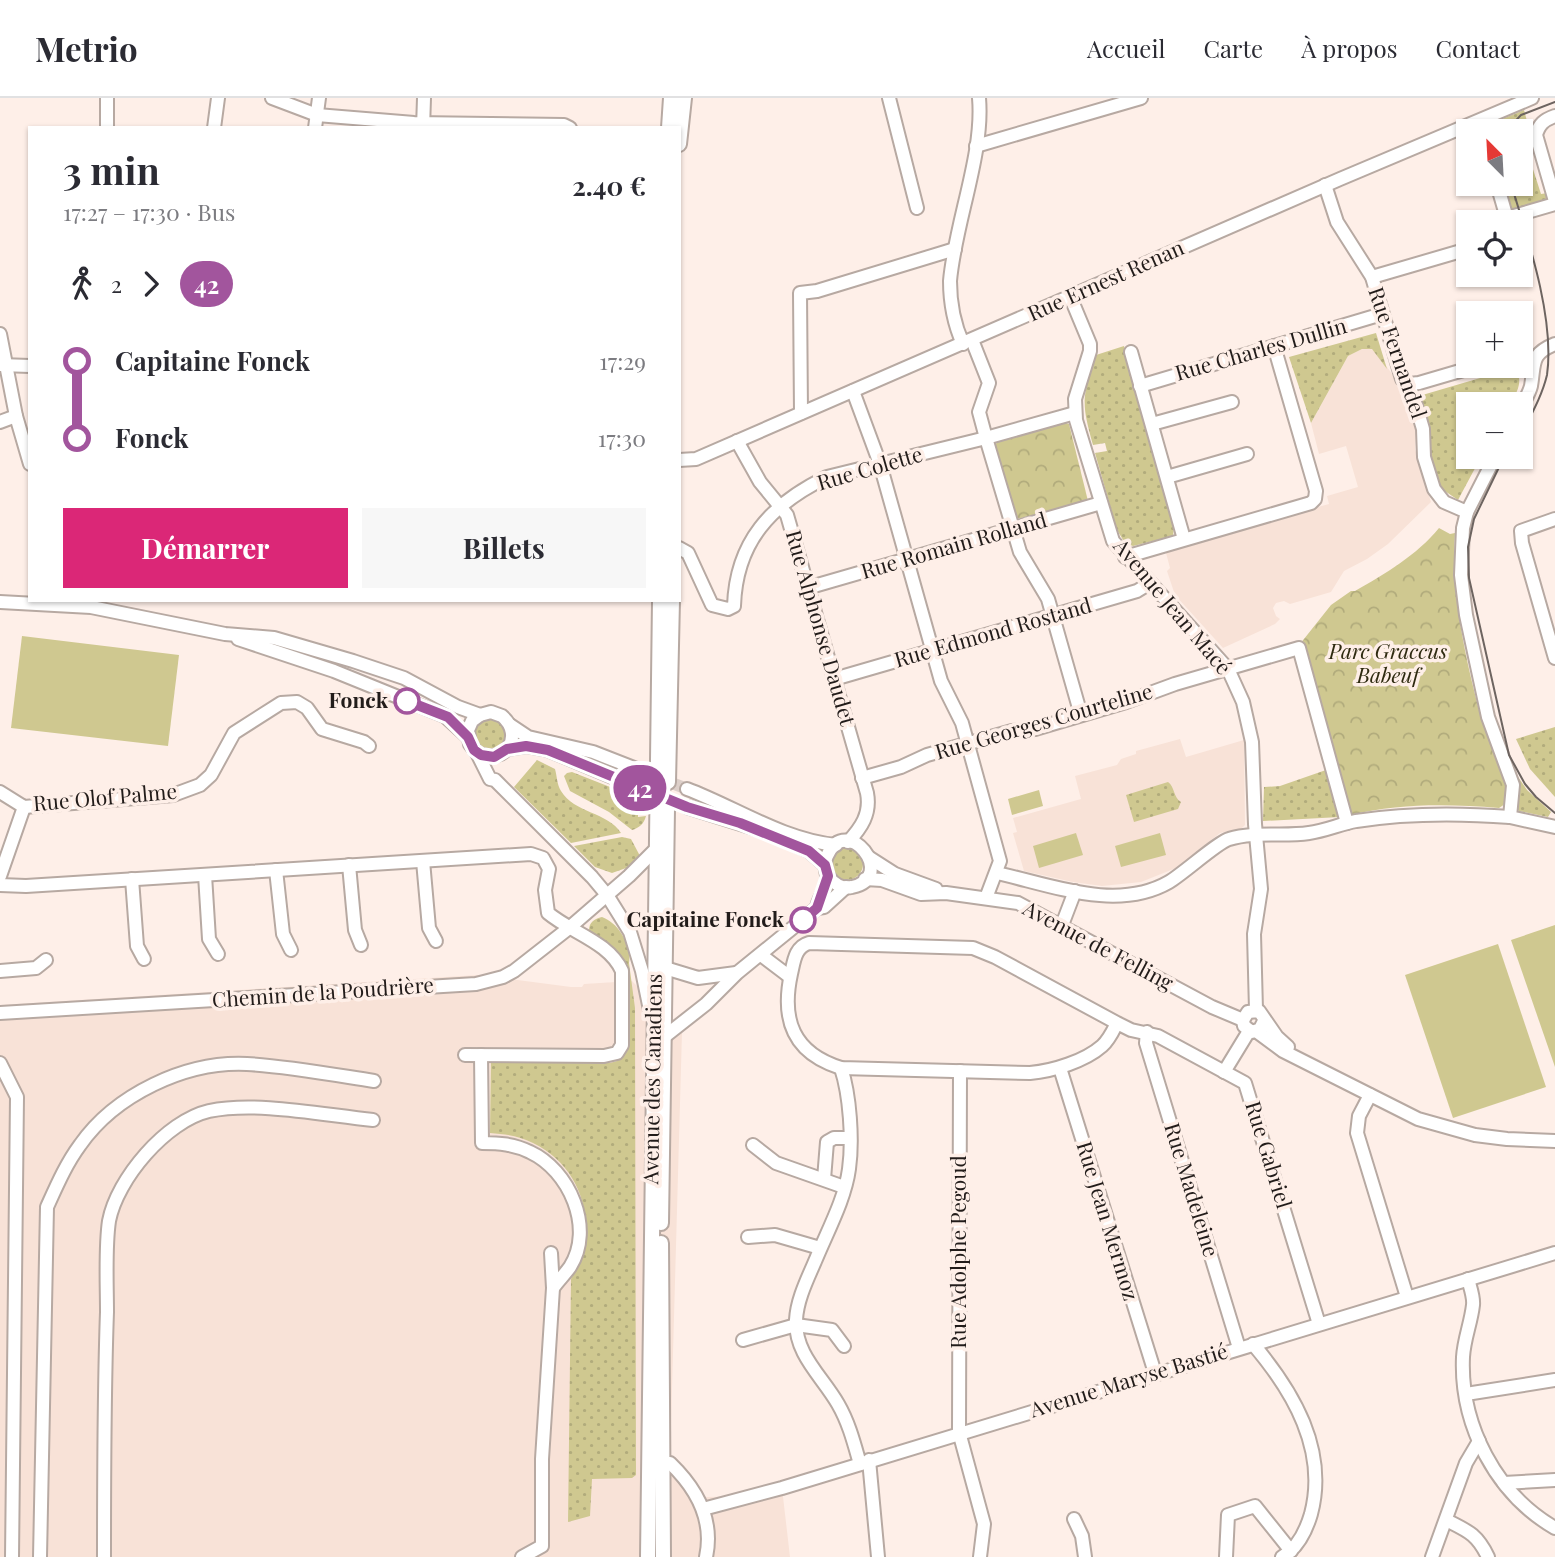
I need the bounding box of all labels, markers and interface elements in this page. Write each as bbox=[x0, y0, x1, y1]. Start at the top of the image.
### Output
text: Metrio bbox=[35, 26, 138, 70]
text: Accueil bbox=[1087, 32, 1165, 64]
text: Carte bbox=[1203, 32, 1263, 64]
text: À propos bbox=[1301, 32, 1397, 64]
text: Contact bbox=[1435, 32, 1520, 64]
north arrow bbox=[1456, 119, 1533, 196]
map controls bbox=[1456, 119, 1533, 469]
text: 3 min bbox=[63, 144, 160, 195]
text: 2.40 € bbox=[572, 168, 646, 203]
text: 17:27 – 17:30 · Bus bbox=[63, 196, 235, 227]
button: locate bbox=[1456, 210, 1533, 287]
street label: Rue Ernest Renan bbox=[1023, 232, 1188, 326]
icon: walk bbox=[63, 265, 101, 303]
icon: forward bbox=[132, 265, 170, 303]
text: 2 bbox=[111, 268, 122, 299]
text: 42 bbox=[194, 268, 219, 300]
street label: Rue Fernandel bbox=[1363, 283, 1435, 422]
button: + bbox=[1456, 301, 1533, 378]
street label: Rue Charles Dullin bbox=[1172, 310, 1350, 386]
text: Capitaine Fonck bbox=[115, 343, 310, 378]
text: 17:29 bbox=[599, 345, 646, 376]
button: − bbox=[1456, 392, 1533, 469]
text: Fonck bbox=[115, 420, 189, 455]
text: 17:30 bbox=[598, 422, 646, 453]
street label: Rue Colette bbox=[813, 439, 925, 495]
street label: Rue Romain Rolland bbox=[857, 504, 1050, 584]
button: Démarrer bbox=[63, 508, 348, 588]
button: Billets bbox=[362, 508, 646, 588]
street label: Rue Alphonse Daudet bbox=[781, 526, 863, 729]
street label: Avenue Jean Macé bbox=[1108, 531, 1239, 680]
street label: Rue Edmond Rostand bbox=[891, 590, 1094, 673]
park label: Parc Graccus Babeuf bbox=[1328, 636, 1447, 688]
street label: Rue Georges Courteline bbox=[931, 676, 1155, 765]
place label: Fonck bbox=[329, 685, 389, 713]
marker: Fonck bbox=[394, 688, 420, 714]
line badge: 42 bbox=[608, 765, 672, 811]
text: 42 bbox=[627, 772, 653, 804]
street label: Rue Olof Palme bbox=[32, 776, 178, 816]
street label: Avenue de Felling bbox=[1018, 892, 1179, 996]
place label: Capitaine Fonck bbox=[626, 904, 785, 932]
marker: Capitaine Fonck bbox=[790, 907, 816, 933]
street label: Chemin de la Poudrière bbox=[211, 969, 435, 1013]
street label: Avenue des Canadiens bbox=[635, 973, 667, 1186]
street label: Rue Gabriel bbox=[1240, 1097, 1299, 1211]
street label: Rue Madeleine bbox=[1159, 1119, 1227, 1260]
street label: Rue Jean Mermoz bbox=[1071, 1137, 1146, 1303]
street label: Rue Adolphe Pegoud bbox=[943, 1155, 971, 1349]
street label: Avenue Maryse Bastié bbox=[1025, 1336, 1231, 1423]

